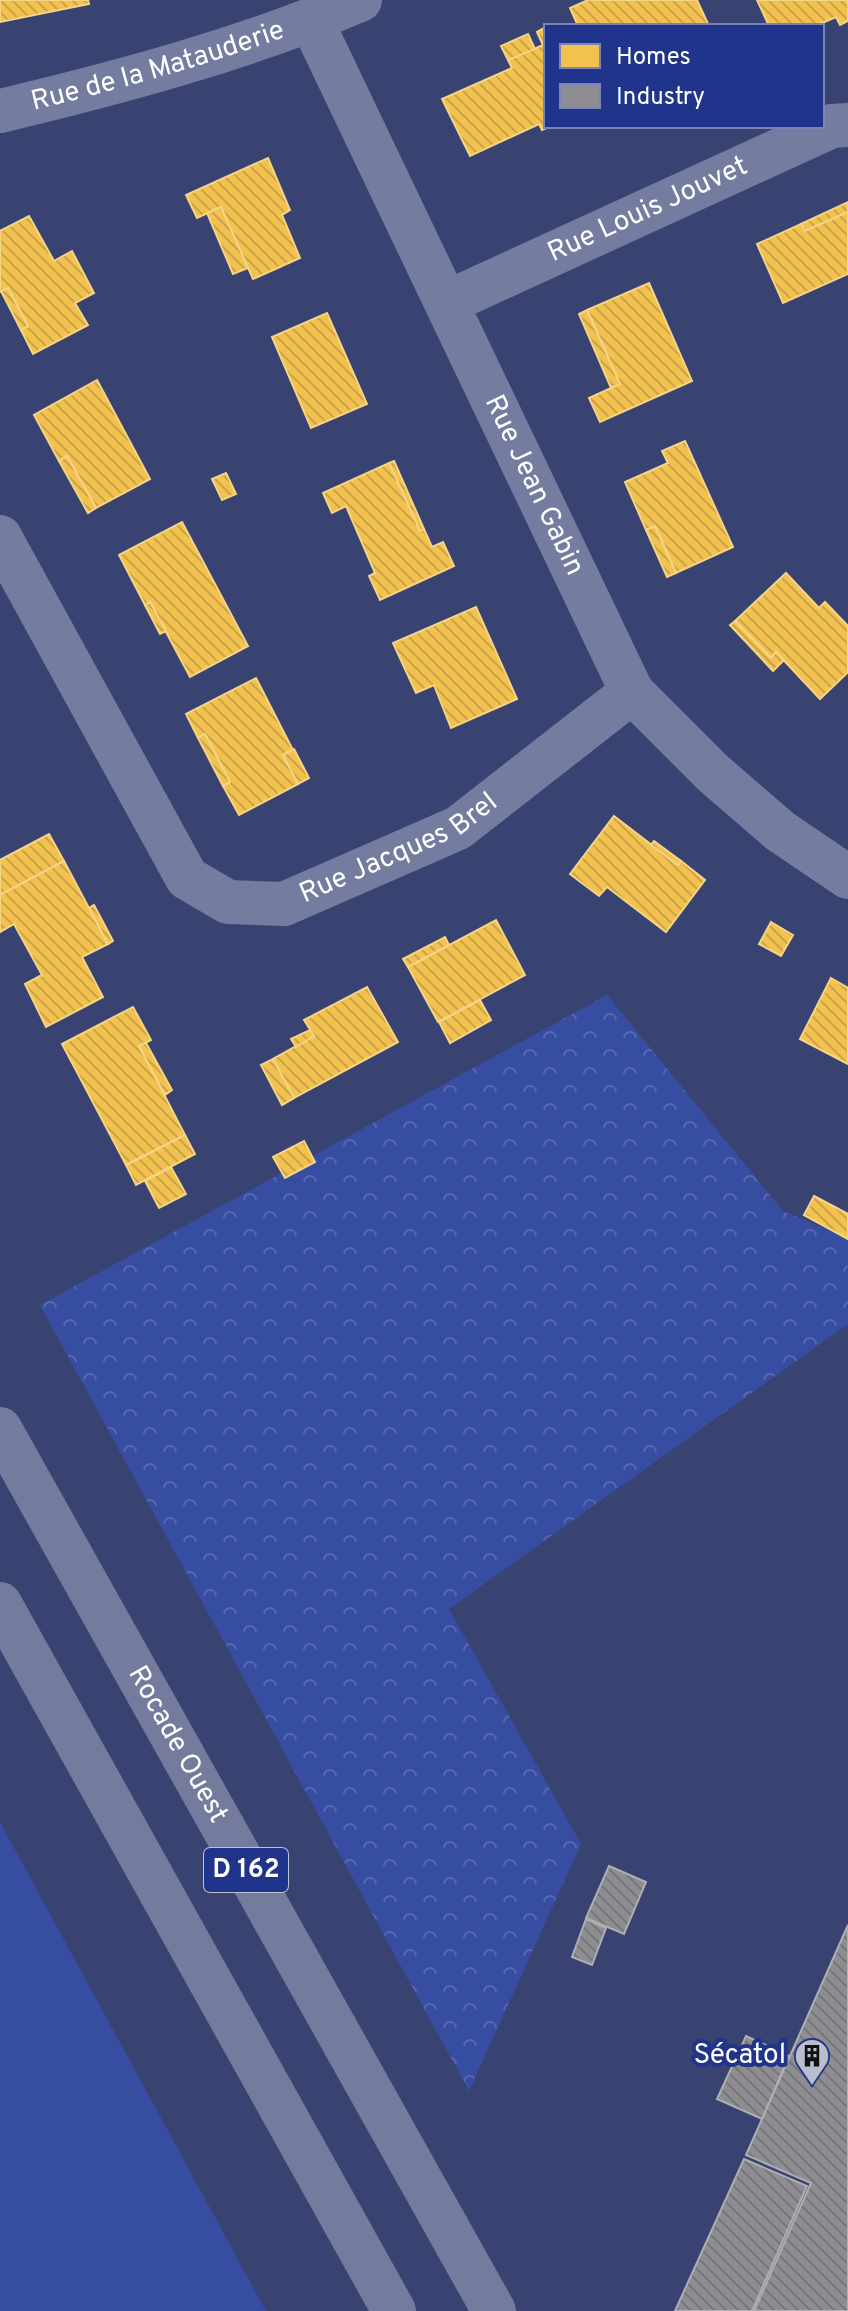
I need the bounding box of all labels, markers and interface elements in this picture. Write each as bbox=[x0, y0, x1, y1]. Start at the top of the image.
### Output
street label: Rue de la Matauderie bbox=[28, 13, 290, 121]
legend bbox=[544, 24, 824, 128]
text: Homes bbox=[616, 43, 691, 73]
text: Industry bbox=[616, 83, 705, 113]
street label: Rue Louis Jouvet bbox=[542, 149, 754, 272]
street label: Rue Jean Gabin bbox=[475, 389, 592, 582]
street label: Rue Jacques Brel bbox=[294, 785, 506, 913]
street label: Rocade Ouest bbox=[119, 1660, 235, 1830]
road number: D 162 bbox=[204, 1848, 288, 1892]
building icon: Sécatol bbox=[793, 2037, 831, 2087]
place label: Sécatol bbox=[693, 2038, 786, 2074]

